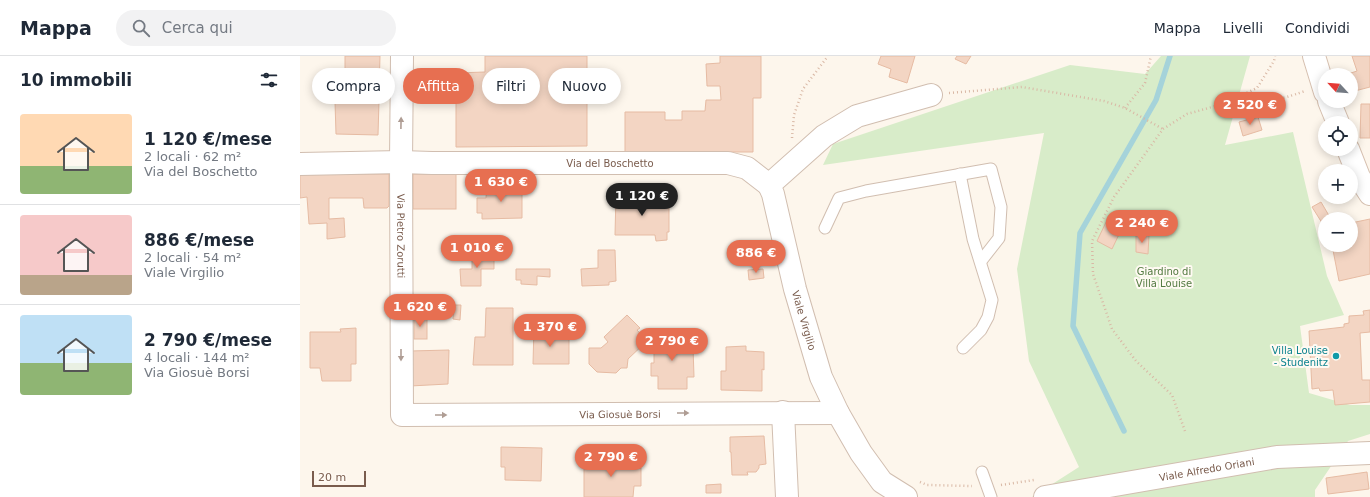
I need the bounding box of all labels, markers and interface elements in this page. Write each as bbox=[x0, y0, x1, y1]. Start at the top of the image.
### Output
search box bbox=[116, 10, 396, 46]
text: Mappa bbox=[20, 17, 92, 39]
icon: search bbox=[130, 17, 152, 39]
text: Cerca qui bbox=[162, 19, 233, 37]
text: Mappa bbox=[1154, 20, 1201, 36]
text: Livelli bbox=[1223, 20, 1263, 36]
text: Condividi bbox=[1285, 20, 1350, 36]
chip: Compra bbox=[312, 68, 395, 104]
chip: Affitta bbox=[403, 68, 474, 104]
chip: Filtri bbox=[482, 68, 540, 104]
chip: Nuovo bbox=[548, 68, 621, 104]
north arrow bbox=[1318, 68, 1358, 108]
map controls bbox=[1318, 68, 1358, 252]
icon: filters bbox=[258, 69, 280, 91]
text: 10 immobili bbox=[20, 70, 132, 90]
pin: 2 520 € bbox=[1213, 92, 1287, 126]
text: 2 520 € bbox=[1223, 97, 1277, 112]
one-way arrow bbox=[398, 116, 404, 129]
button: locate bbox=[1318, 116, 1358, 156]
text: 1 120 €/mese bbox=[144, 129, 272, 149]
icon: home bbox=[52, 130, 100, 178]
text: 2 locali · 62 m² bbox=[144, 149, 241, 164]
street label: Via del Boschetto bbox=[566, 158, 654, 169]
text: Via del Boschetto bbox=[144, 164, 258, 179]
button: + bbox=[1318, 164, 1358, 204]
pin: 1 630 € bbox=[464, 169, 538, 203]
text: 1 630 € bbox=[474, 174, 528, 189]
pin: 1 120 € bbox=[605, 183, 679, 217]
text: 1 120 € bbox=[615, 188, 669, 203]
street label: Via Pietro Zorutti bbox=[396, 194, 407, 278]
pin: 2 240 € bbox=[1105, 210, 1179, 244]
button: − bbox=[1318, 212, 1358, 252]
text: 2 240 € bbox=[1115, 215, 1169, 230]
text: 886 €/mese bbox=[144, 230, 254, 250]
icon: home bbox=[52, 231, 100, 279]
pin: 1 010 € bbox=[440, 235, 514, 269]
text: 1 010 € bbox=[450, 240, 504, 255]
pin: 886 € bbox=[728, 240, 784, 274]
text: 886 € bbox=[736, 245, 776, 260]
text: 2 locali · 54 m² bbox=[144, 250, 241, 265]
text: Viale Virgilio bbox=[144, 265, 224, 280]
park label: Giardino di Villa Louise bbox=[1136, 266, 1192, 289]
street label: Viale Virgilio bbox=[790, 289, 818, 352]
pin: 1 620 € bbox=[383, 294, 457, 328]
text: 1 620 € bbox=[393, 299, 447, 314]
pin: 1 370 € bbox=[513, 314, 587, 348]
text: 1 370 € bbox=[523, 319, 577, 334]
pin: 2 790 € bbox=[635, 328, 709, 362]
text: 2 790 €/mese bbox=[144, 330, 272, 350]
icon: home bbox=[52, 331, 100, 379]
text: 2 790 € bbox=[645, 333, 699, 348]
place label: Villa Louise - Studenitz bbox=[1272, 345, 1328, 368]
one-way arrow bbox=[398, 349, 404, 362]
text: 4 locali · 144 m² bbox=[144, 350, 250, 365]
marker: Villa Louise - Studenitz bbox=[1331, 351, 1341, 361]
text: Via Giosuè Borsi bbox=[144, 365, 250, 380]
street label: Via Giosuè Borsi bbox=[579, 408, 661, 420]
one-way arrow bbox=[677, 410, 690, 416]
one-way arrow bbox=[435, 412, 448, 418]
pin: 2 790 € bbox=[574, 444, 648, 478]
text: 2 790 € bbox=[584, 449, 638, 464]
street label: Viale Alfredo Oriani bbox=[1158, 456, 1255, 483]
scale bar bbox=[312, 469, 366, 488]
text: 20 m bbox=[318, 471, 346, 484]

